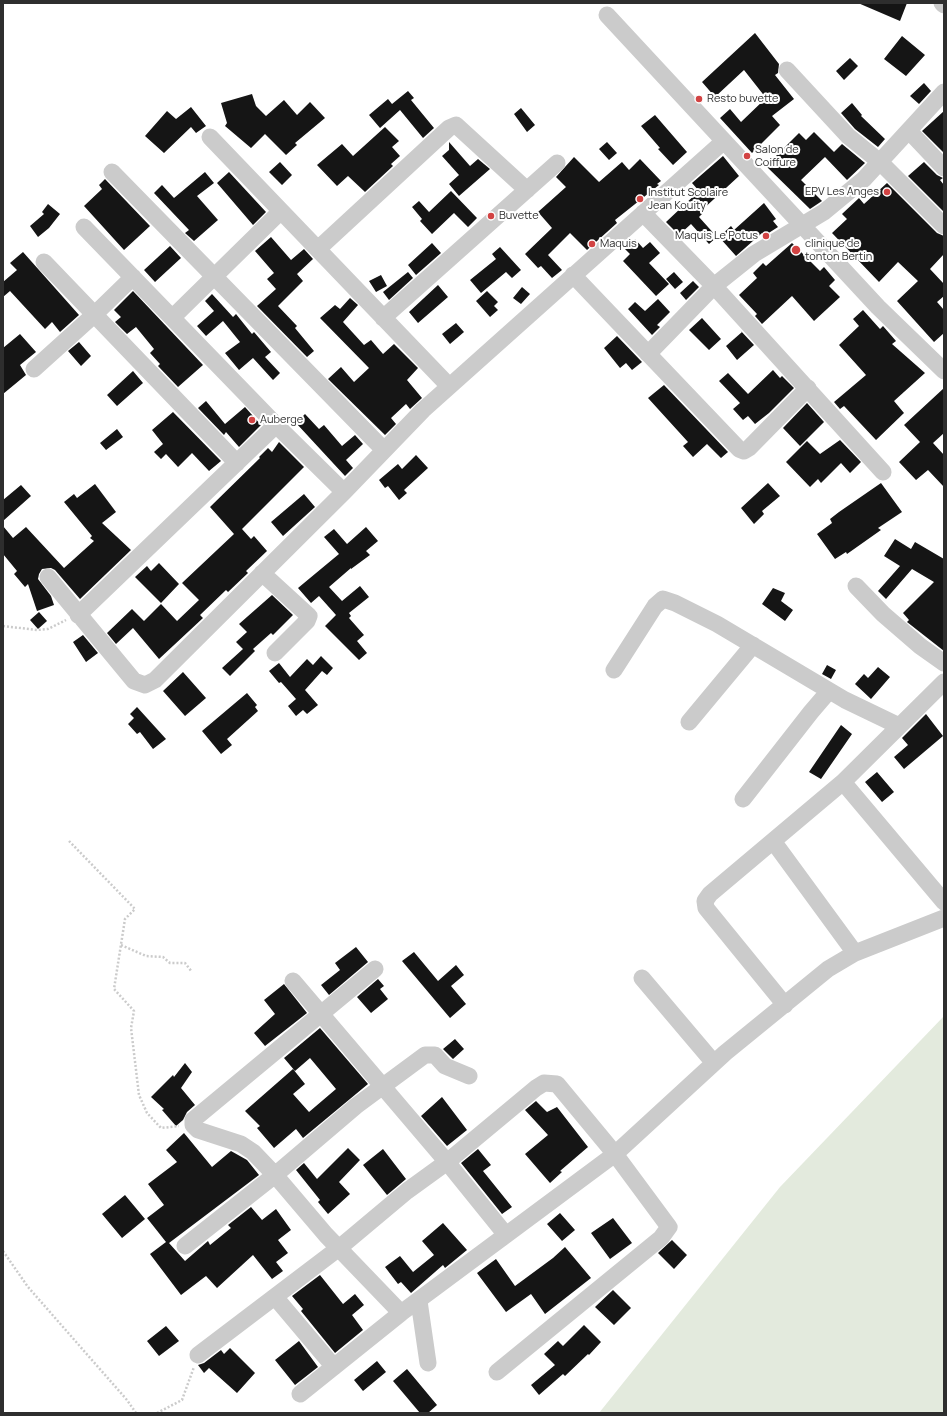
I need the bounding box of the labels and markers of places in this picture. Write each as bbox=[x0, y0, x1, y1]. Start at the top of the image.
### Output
place label: Resto buvette bbox=[707, 92, 778, 106]
marker: Resto buvette bbox=[694, 94, 704, 104]
place label: Salon de Coiffure bbox=[755, 143, 799, 169]
marker: Salon de Coiffure bbox=[742, 151, 752, 161]
place label: EPV Les Anges bbox=[805, 185, 879, 199]
place label: Institut Scolaire Jean Kouity bbox=[648, 186, 728, 212]
marker: EPV Les Anges bbox=[882, 187, 892, 197]
marker: Institut Scolaire Jean Kouity bbox=[635, 194, 645, 204]
place label: Buvette bbox=[499, 209, 539, 223]
marker: Buvette bbox=[486, 211, 496, 221]
place label: Maquis Le Potus bbox=[675, 229, 758, 243]
marker: Maquis Le Potus bbox=[761, 231, 771, 241]
place label: Maquis bbox=[600, 237, 637, 251]
place label: clinique de tonton Bertin bbox=[805, 237, 872, 263]
marker: Maquis bbox=[587, 239, 597, 249]
marker: clinique de tonton Bertin bbox=[790, 244, 802, 256]
place label: Auberge bbox=[260, 413, 303, 427]
marker: Auberge bbox=[247, 415, 257, 425]

